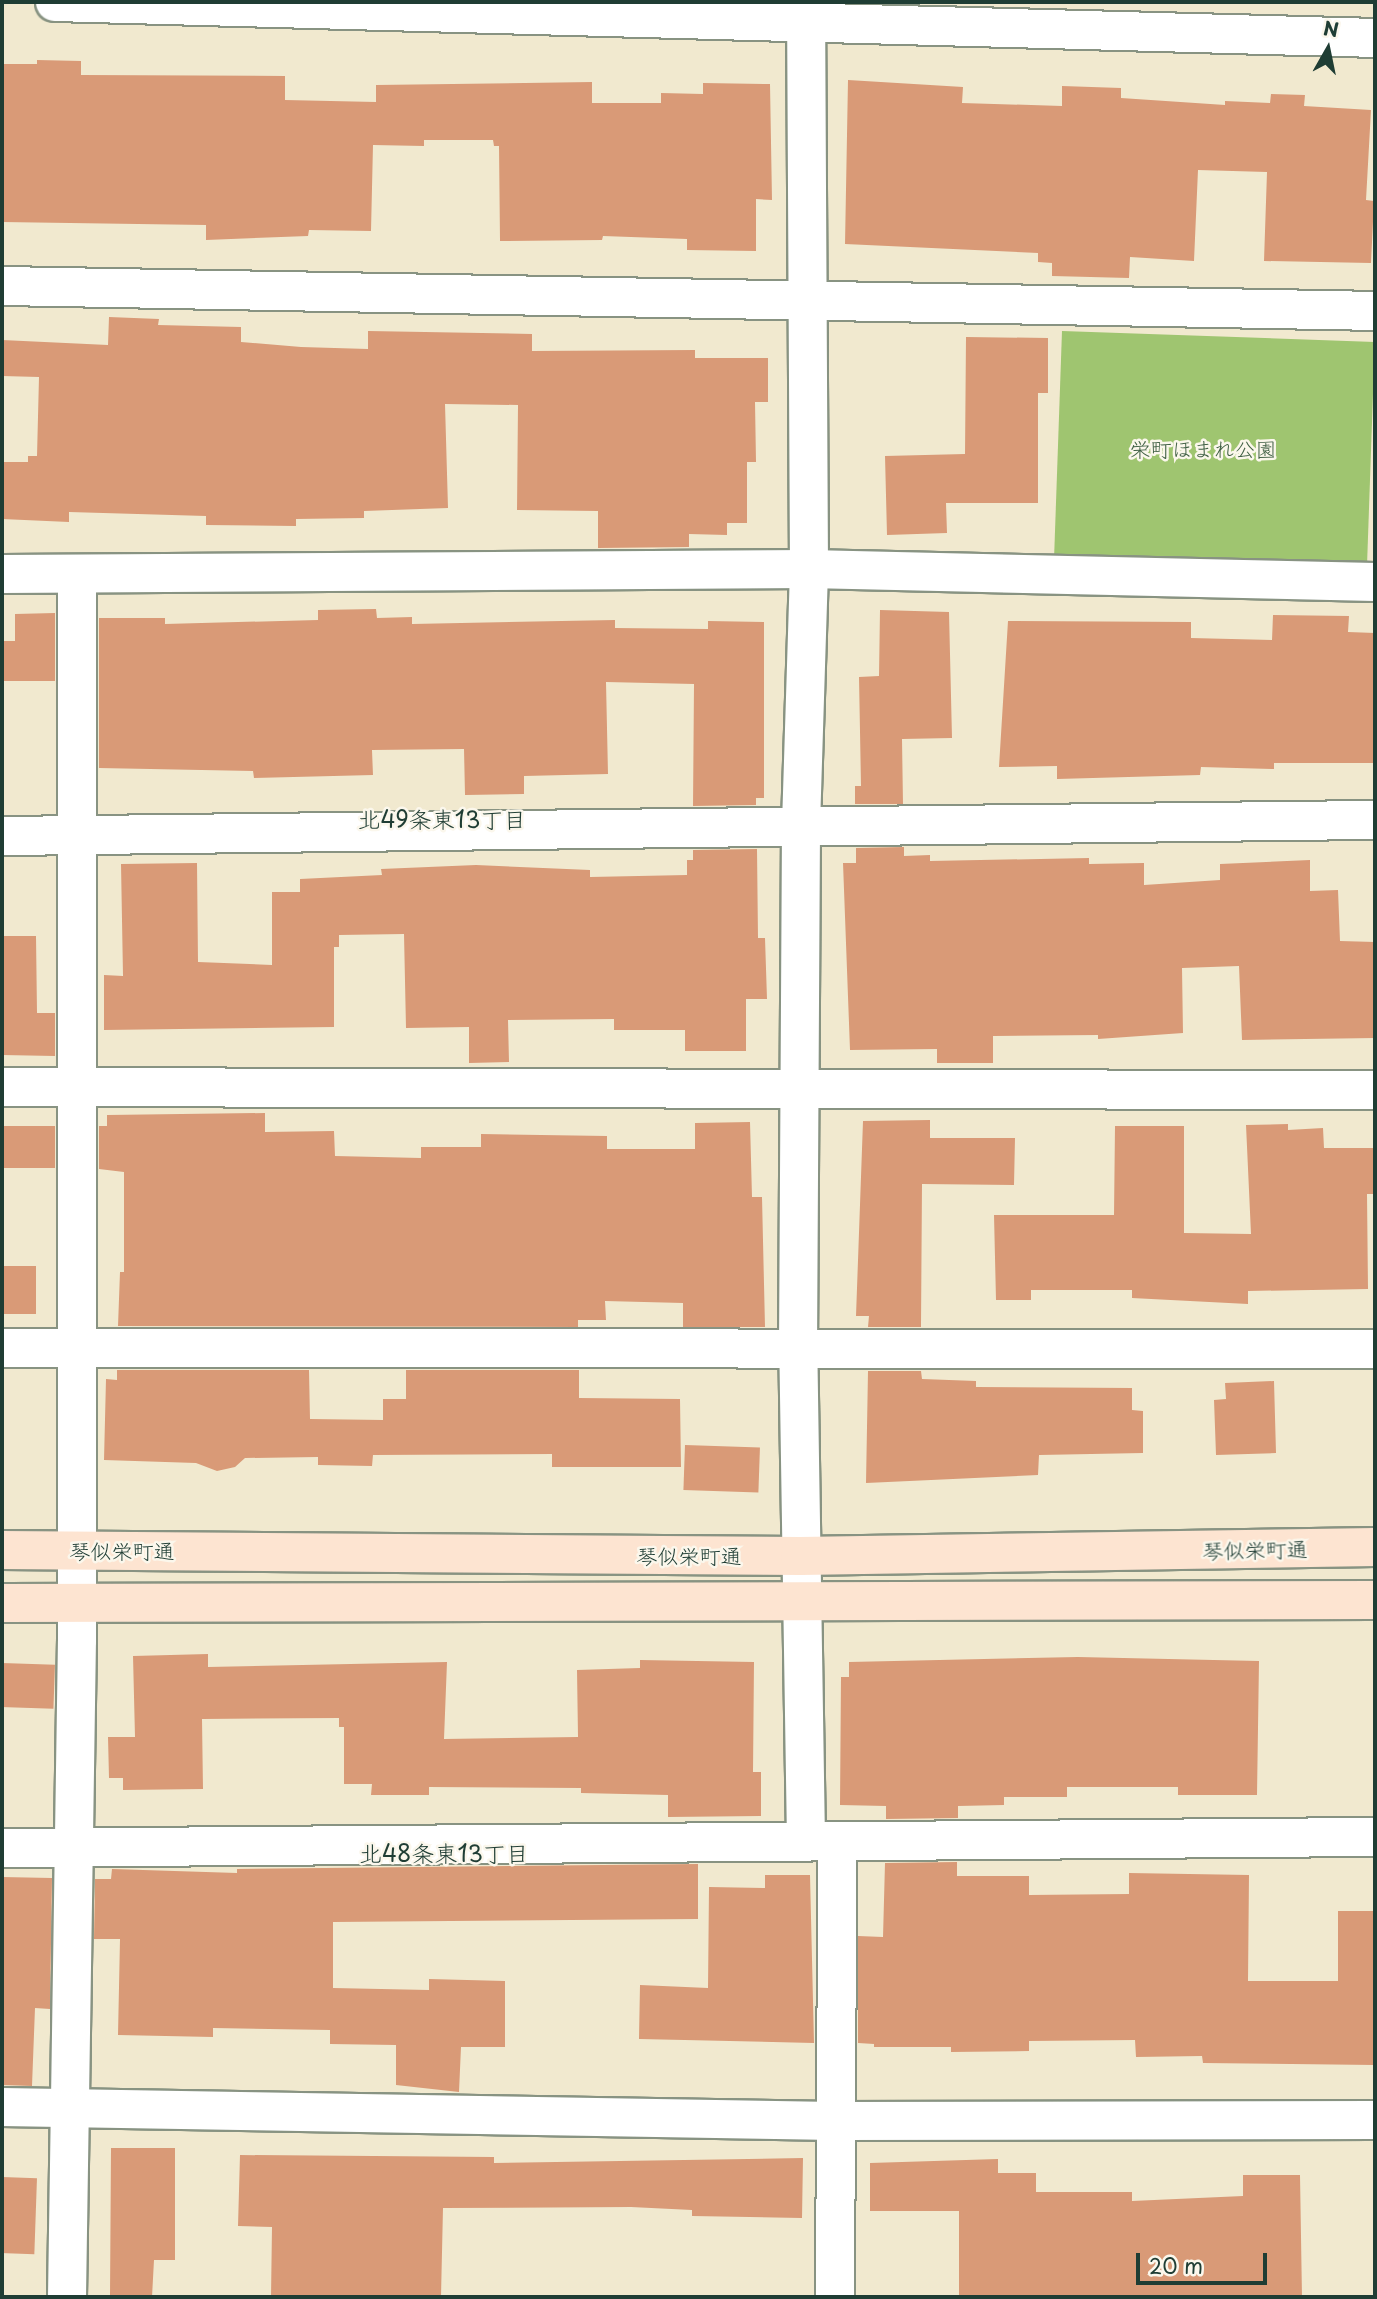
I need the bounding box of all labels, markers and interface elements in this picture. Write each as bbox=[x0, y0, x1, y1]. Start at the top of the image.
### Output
text: N bbox=[1322, 13, 1341, 43]
north arrow bbox=[1293, 14, 1363, 84]
park label: 栄町ほまれ公園 bbox=[1130, 435, 1276, 461]
district label: 北49条東13丁目 bbox=[358, 805, 526, 833]
street label: 琴似栄町通 bbox=[1202, 1535, 1308, 1563]
street label: 琴似栄町通 bbox=[70, 1537, 174, 1563]
street label: 琴似栄町通 bbox=[637, 1542, 741, 1568]
district label: 北48条東13丁目 bbox=[359, 1839, 529, 1867]
scale bar bbox=[1139, 2240, 1270, 2284]
text: 20 m bbox=[1149, 2249, 1203, 2281]

